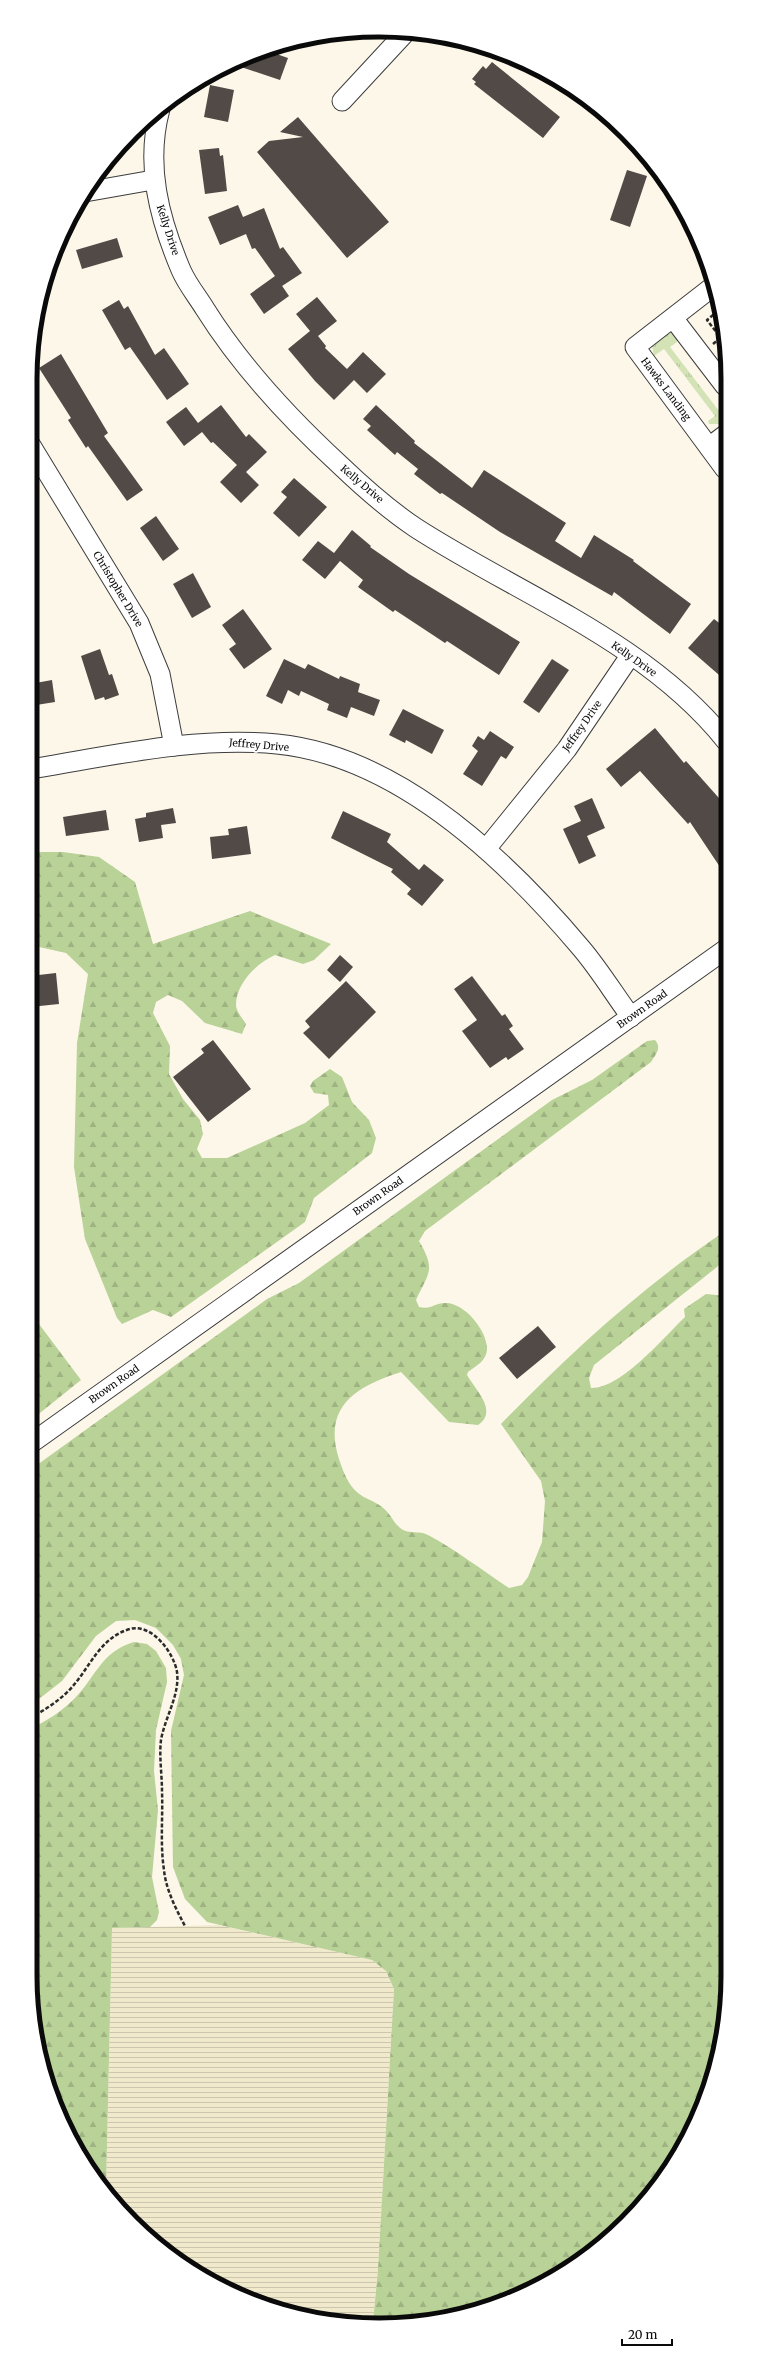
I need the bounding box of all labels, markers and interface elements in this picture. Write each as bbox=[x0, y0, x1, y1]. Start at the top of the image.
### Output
street label: Kelly Drive bbox=[154, 203, 182, 257]
street label: Hawks Landing bbox=[638, 355, 694, 423]
street label: Kelly Drive bbox=[338, 462, 386, 506]
street label: Christopher Drive bbox=[90, 549, 146, 629]
street label: Kelly Drive bbox=[609, 639, 659, 679]
street label: Jeffrey Drive bbox=[559, 698, 605, 755]
street label: Jeffrey Drive bbox=[228, 736, 289, 754]
street label: Brown Road bbox=[614, 987, 670, 1031]
street label: Brown Road bbox=[350, 1174, 406, 1218]
street label: Brown Road bbox=[86, 1362, 142, 1406]
scale bar bbox=[622, 2321, 672, 2347]
text: 20 m bbox=[628, 2327, 657, 2342]

